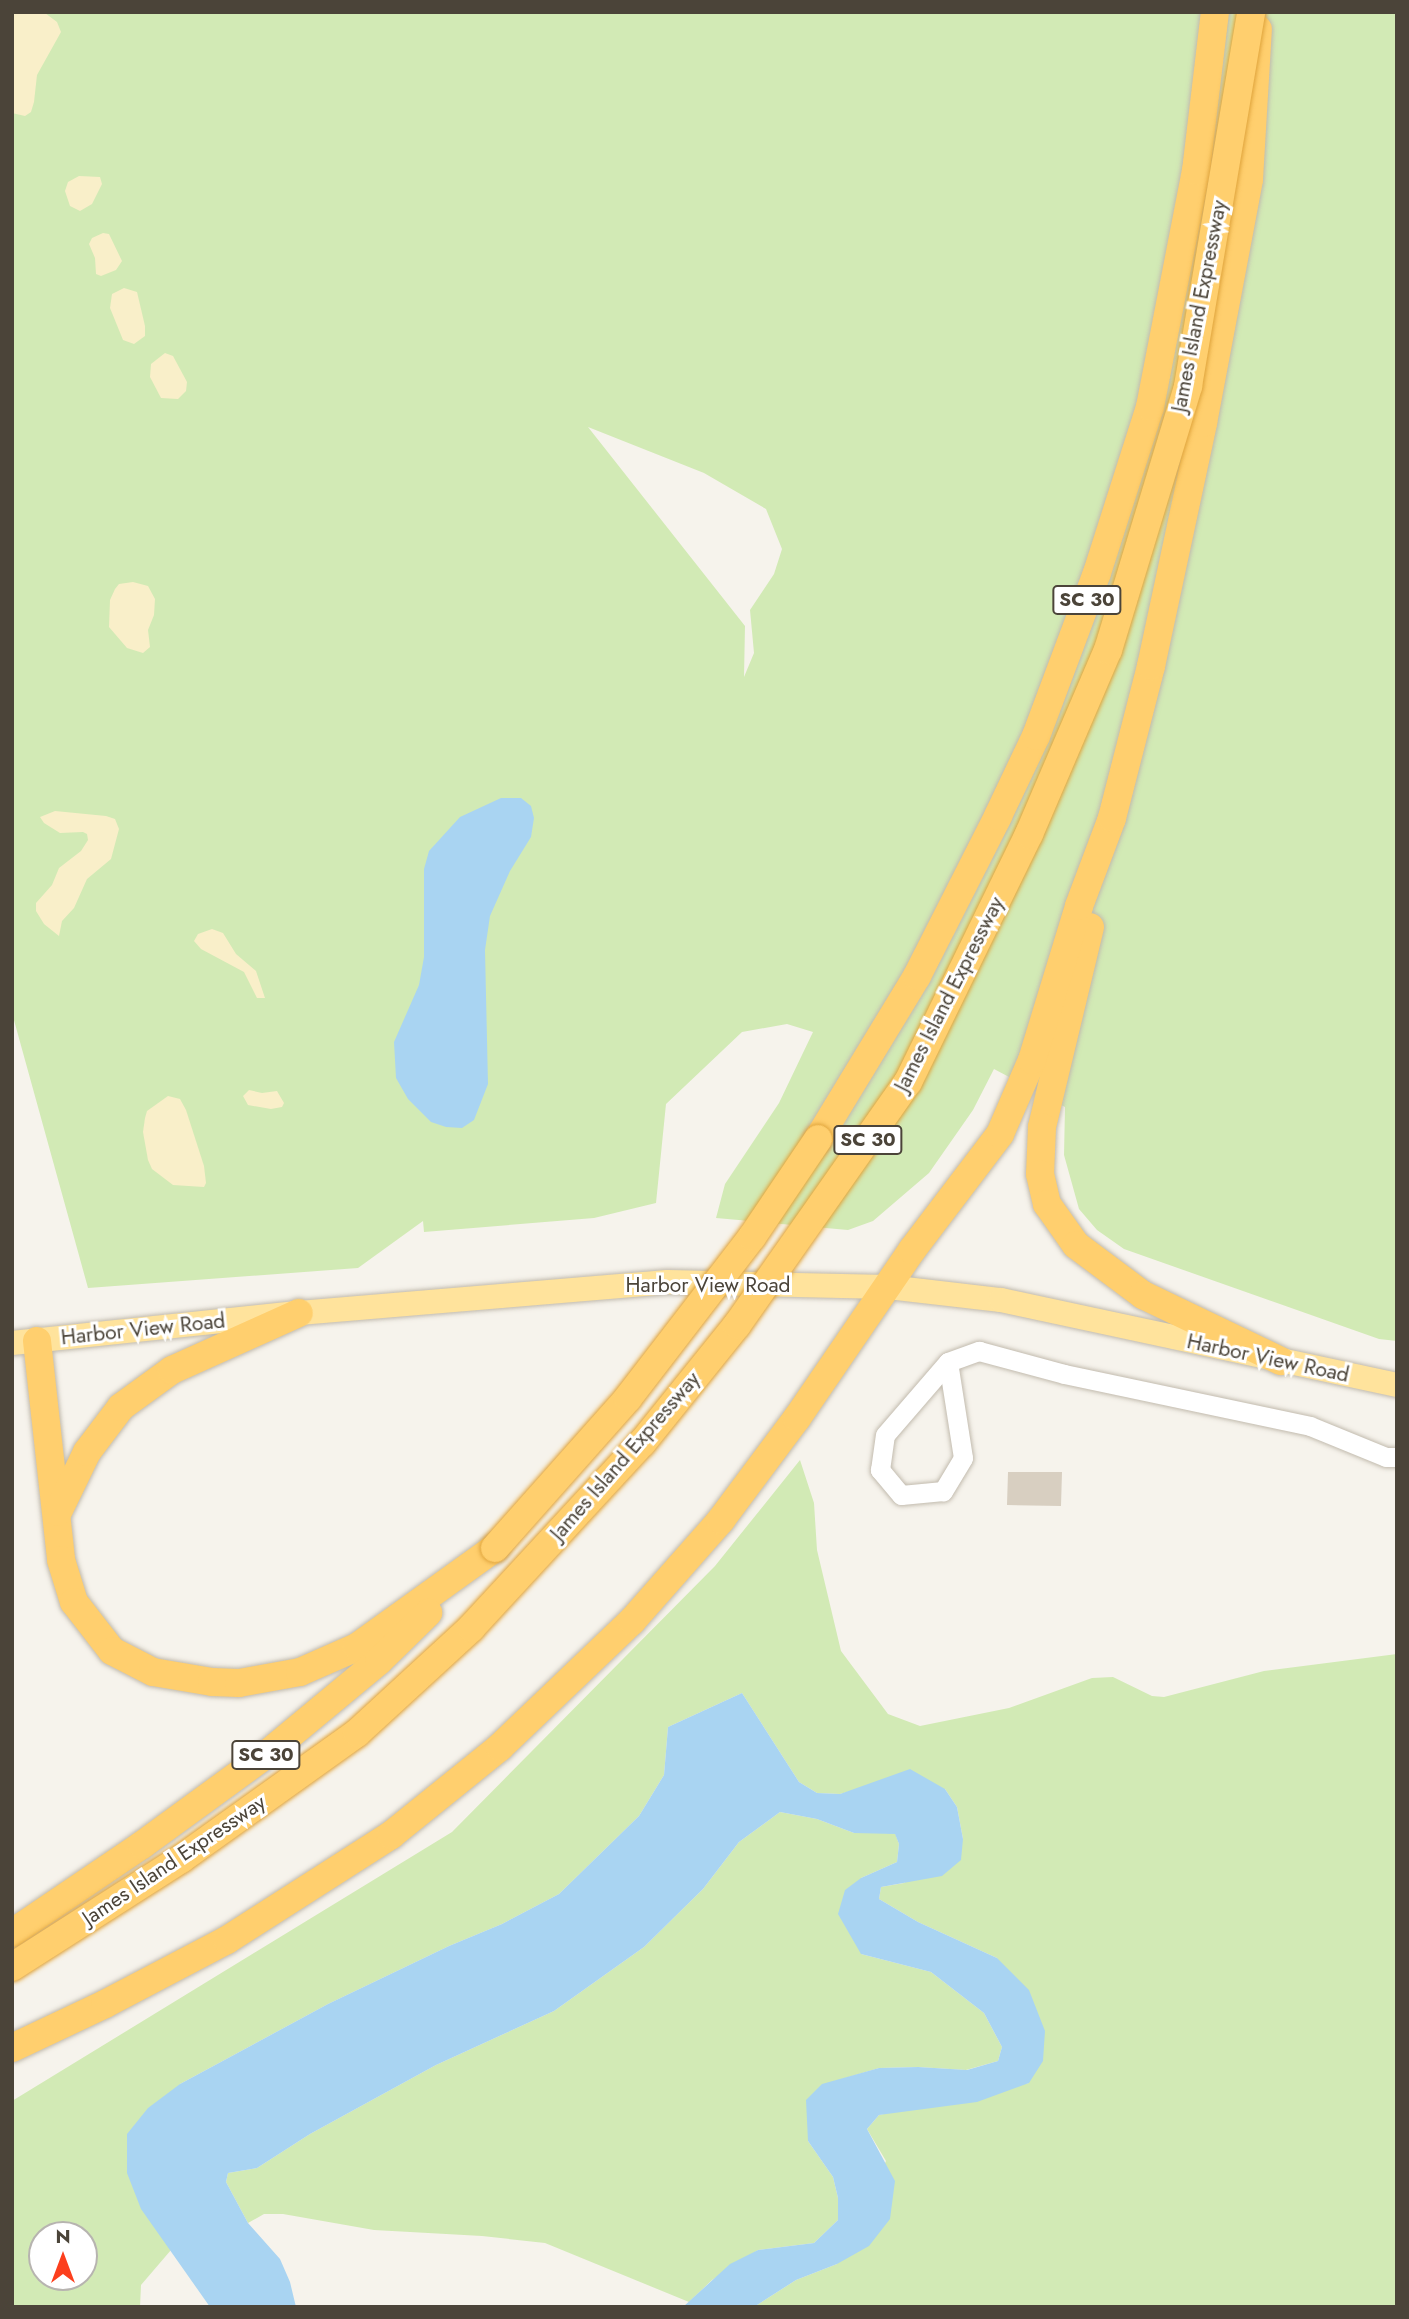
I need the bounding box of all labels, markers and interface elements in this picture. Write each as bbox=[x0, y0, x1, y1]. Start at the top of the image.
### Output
street label: James Island Expressway bbox=[1166, 198, 1232, 414]
road number: SC 30 bbox=[1052, 584, 1122, 615]
street label: James Island Expressway bbox=[889, 892, 1009, 1096]
road number: SC 30 bbox=[833, 1124, 903, 1156]
street label: Harbor View Road bbox=[626, 1272, 790, 1298]
street label: Harbor View Road bbox=[60, 1308, 226, 1350]
street label: Harbor View Road bbox=[1185, 1329, 1351, 1387]
street label: James Island Expressway bbox=[545, 1366, 705, 1546]
road number: SC 30 bbox=[231, 1740, 301, 1770]
street label: James Island Expressway bbox=[78, 1789, 270, 1931]
north arrow bbox=[28, 2221, 98, 2291]
text: N bbox=[55, 2223, 71, 2250]

